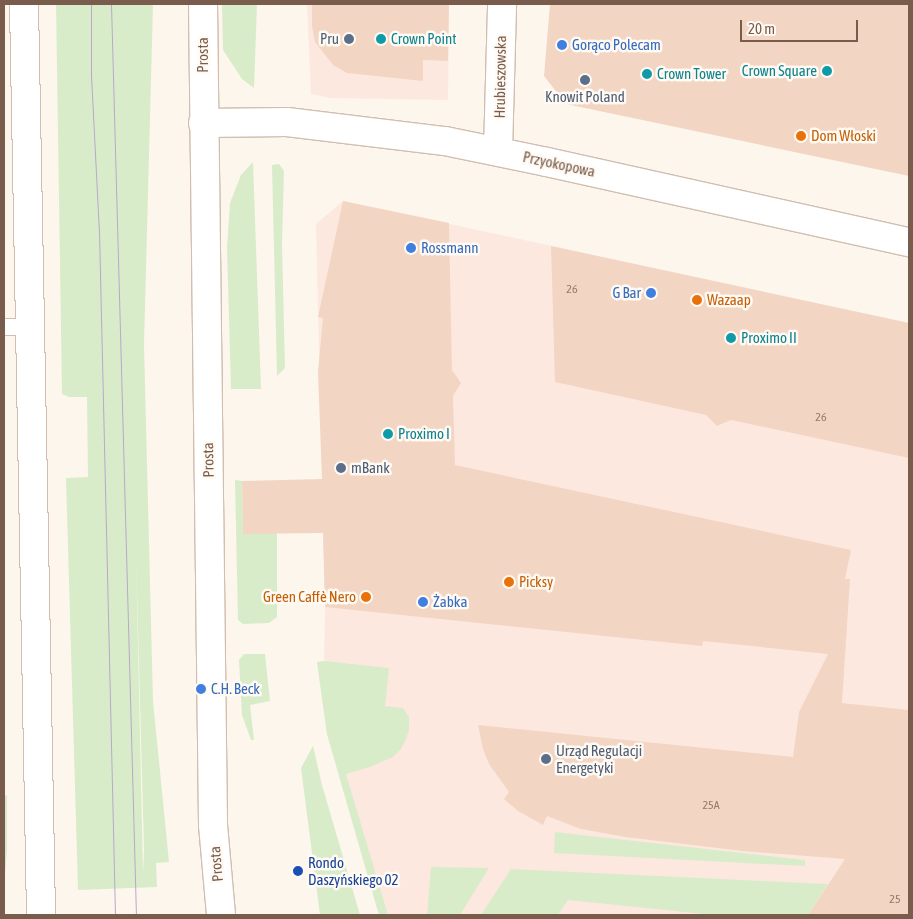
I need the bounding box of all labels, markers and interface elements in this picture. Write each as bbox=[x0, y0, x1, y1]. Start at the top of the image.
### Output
scale bar bbox=[743, 10, 860, 42]
text: 20 m bbox=[748, 20, 775, 37]
place label: Pru bbox=[320, 30, 339, 48]
place label: Crown Point bbox=[391, 30, 457, 48]
marker: Pru bbox=[343, 33, 355, 45]
marker: Crown Point bbox=[375, 33, 387, 45]
street label: Hrubieszowska bbox=[490, 35, 510, 119]
place label: Gorąco Polecam bbox=[572, 36, 661, 54]
street label: Prosta bbox=[194, 37, 212, 73]
marker: Gorąco Polecam bbox=[556, 39, 568, 51]
place label: Crown Square bbox=[742, 62, 817, 80]
place label: Crown Tower bbox=[657, 65, 726, 83]
marker: Crown Square bbox=[821, 65, 833, 77]
marker: Crown Tower bbox=[641, 68, 653, 80]
marker: Knowit Poland bbox=[579, 74, 591, 86]
place label: Knowit Poland bbox=[545, 88, 625, 106]
place label: Dom Włoski bbox=[811, 127, 876, 145]
marker: Dom Włoski bbox=[795, 130, 807, 142]
street label: Przyokopowa bbox=[521, 148, 597, 180]
place label: Rossmann bbox=[421, 239, 478, 257]
marker: Rossmann bbox=[405, 242, 417, 254]
house number: 26 bbox=[566, 283, 578, 297]
place label: G Bar bbox=[612, 284, 641, 302]
marker: G Bar bbox=[645, 287, 657, 299]
place label: Wazaap bbox=[707, 291, 751, 309]
marker: Wazaap bbox=[691, 294, 703, 306]
place label: Proximo II bbox=[741, 329, 797, 347]
marker: Proximo II bbox=[725, 332, 737, 344]
house number: 26 bbox=[815, 411, 827, 425]
place label: Proximo I bbox=[398, 425, 450, 443]
marker: Proximo I bbox=[382, 428, 394, 440]
street label: Prosta bbox=[199, 442, 217, 478]
place label: mBank bbox=[351, 459, 390, 477]
marker: mBank bbox=[335, 462, 347, 474]
place label: Picksy bbox=[519, 573, 553, 591]
marker: Picksy bbox=[503, 576, 515, 588]
place label: Green Caffè Nero bbox=[263, 588, 356, 606]
marker: Green Caffè Nero bbox=[360, 591, 372, 603]
place label: Żabka bbox=[433, 593, 467, 611]
marker: Żabka bbox=[417, 596, 429, 608]
place label: C.H. Beck bbox=[211, 680, 260, 698]
marker: C.H. Beck bbox=[195, 683, 207, 695]
place label: Urząd Regulacji Energetyki bbox=[556, 741, 642, 776]
marker: Urząd Regulacji Energetyki bbox=[540, 753, 552, 765]
house number: 25A bbox=[702, 799, 720, 813]
street label: Prosta bbox=[205, 846, 227, 882]
place label: Rondo Daszyńskiego 02 bbox=[308, 853, 399, 888]
marker: Rondo Daszyńskiego 02 bbox=[292, 865, 304, 877]
house number: 25 bbox=[889, 893, 901, 907]

